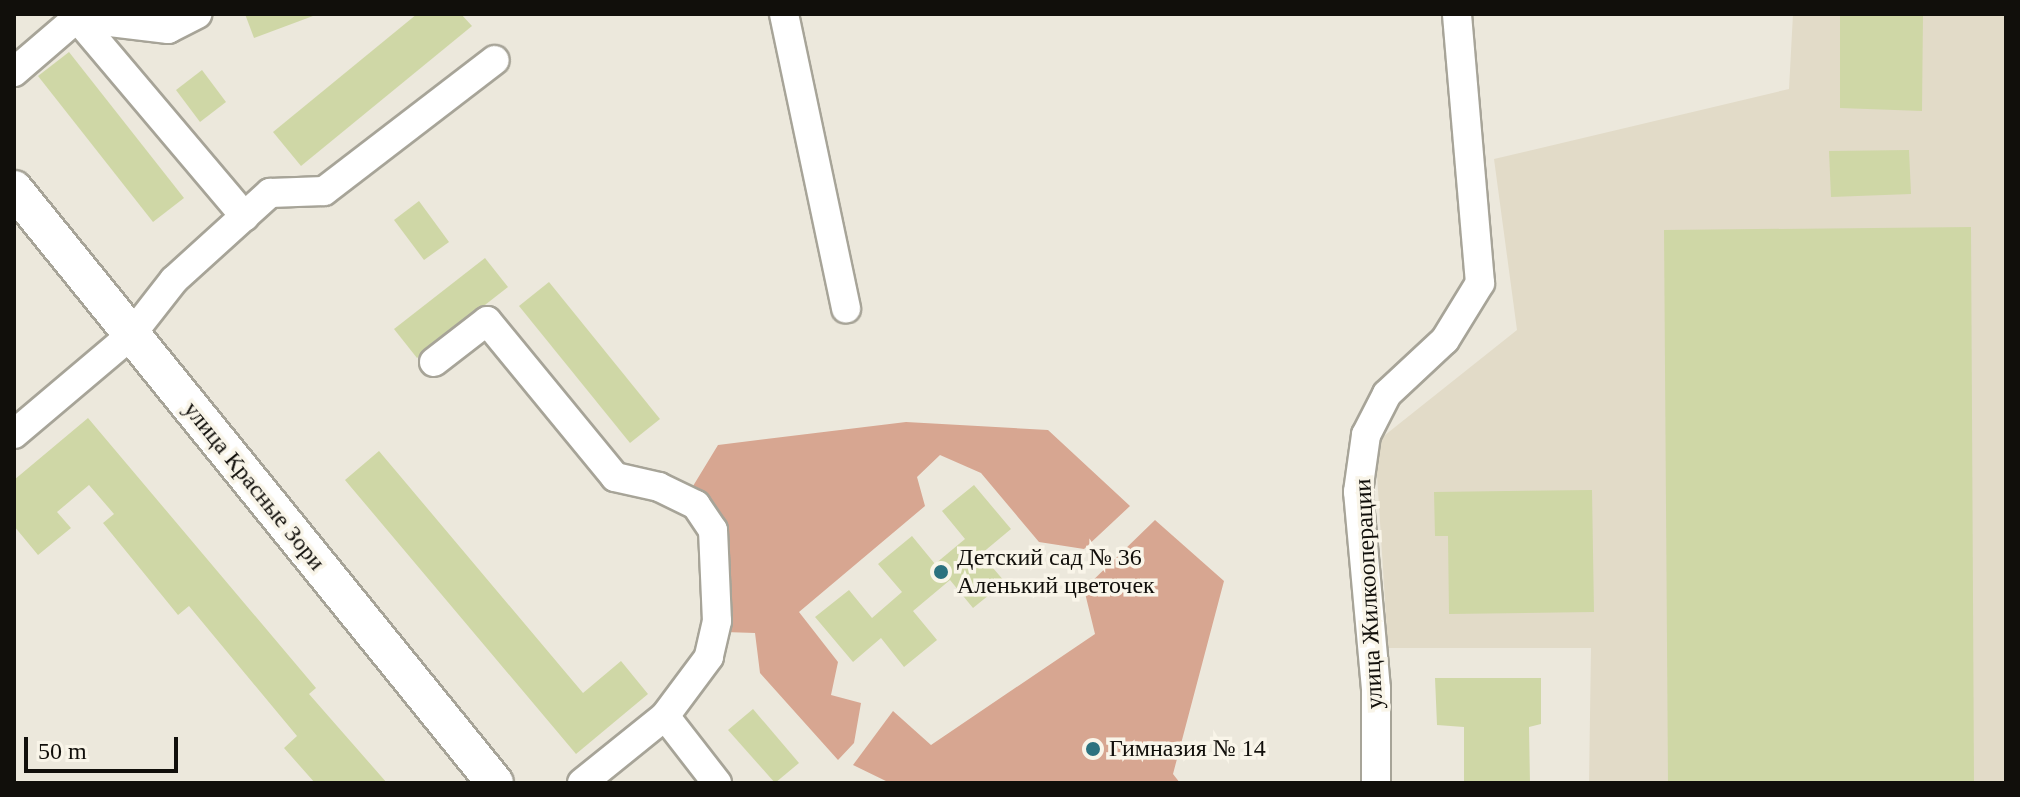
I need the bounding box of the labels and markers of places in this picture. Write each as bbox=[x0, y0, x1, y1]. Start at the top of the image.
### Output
place label: Детский сад № 36 Аленький цветочек bbox=[957, 544, 1155, 600]
marker: Детский сад № 36 Аленький цветочек bbox=[932, 563, 950, 581]
place label: Гимназия № 14 bbox=[1109, 735, 1266, 763]
marker: Гимназия № 14 bbox=[1084, 740, 1102, 758]

